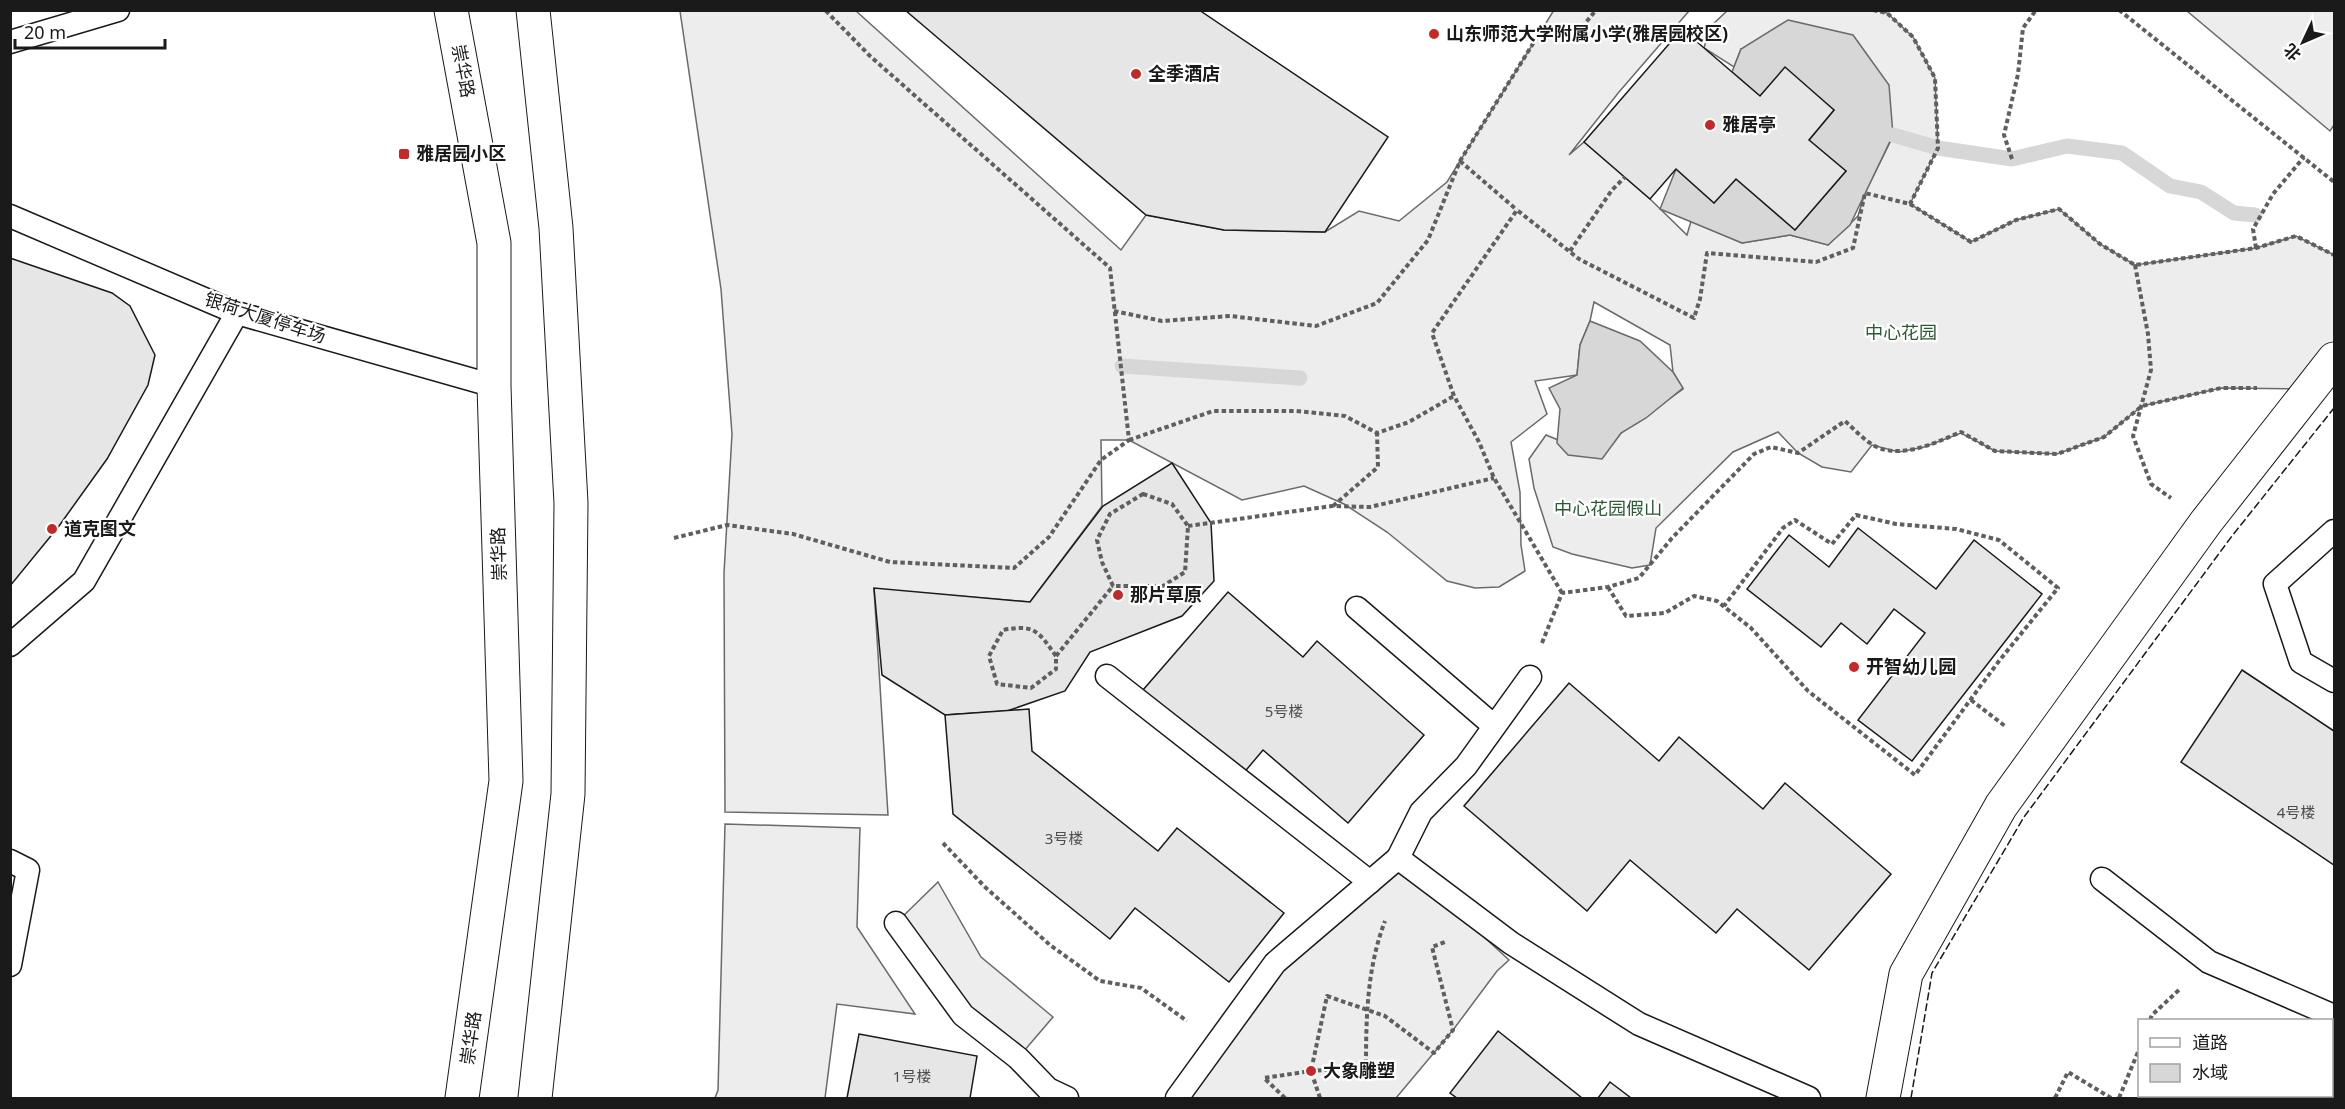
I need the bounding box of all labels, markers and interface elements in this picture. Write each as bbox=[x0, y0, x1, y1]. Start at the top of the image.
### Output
scale bar bbox=[15, 12, 165, 50]
north arrow bbox=[2273, 12, 2333, 72]
text: 20 m bbox=[24, 20, 66, 44]
place label: 山东师范大学附属小学(雅居园校区) bbox=[1446, 21, 1728, 45]
marker: 山东师范大学附属小学(雅居园校区) bbox=[1427, 27, 1441, 41]
text: 北 bbox=[2279, 39, 2306, 66]
street label: 崇华路 bbox=[447, 42, 481, 100]
place label: 全季酒店 bbox=[1148, 61, 1220, 85]
marker: 全季酒店 bbox=[1129, 67, 1143, 81]
place label: 雅居亭 bbox=[1722, 112, 1776, 136]
marker: 雅居亭 bbox=[1703, 118, 1717, 132]
place label: 雅居园小区 bbox=[416, 141, 506, 165]
marker: 雅居园小区 bbox=[397, 147, 411, 161]
street label: 银荷大厦停车场 bbox=[202, 286, 329, 348]
park label: 中心花园 bbox=[1865, 320, 1937, 344]
park label: 中心花园假山 bbox=[1554, 496, 1662, 520]
place label: 道克图文 bbox=[64, 516, 136, 540]
marker: 道克图文 bbox=[45, 522, 59, 536]
street label: 崇华路 bbox=[485, 527, 511, 581]
place label: 那片草原 bbox=[1130, 582, 1202, 606]
marker: 那片草原 bbox=[1111, 588, 1125, 602]
place label: 开智幼儿园 bbox=[1866, 654, 1956, 678]
marker: 开智幼儿园 bbox=[1847, 660, 1861, 674]
house number: 5号楼 bbox=[1265, 701, 1303, 721]
house number: 4号楼 bbox=[2277, 802, 2315, 822]
house number: 3号楼 bbox=[1045, 828, 1083, 848]
street label: 崇华路 bbox=[454, 1009, 486, 1066]
legend bbox=[2138, 1019, 2333, 1097]
text: 道路 bbox=[2192, 1030, 2228, 1054]
place label: 大象雕塑 bbox=[1323, 1058, 1395, 1082]
text: 水域 bbox=[2192, 1060, 2228, 1084]
marker: 大象雕塑 bbox=[1304, 1064, 1318, 1078]
house number: 1号楼 bbox=[893, 1066, 931, 1086]

